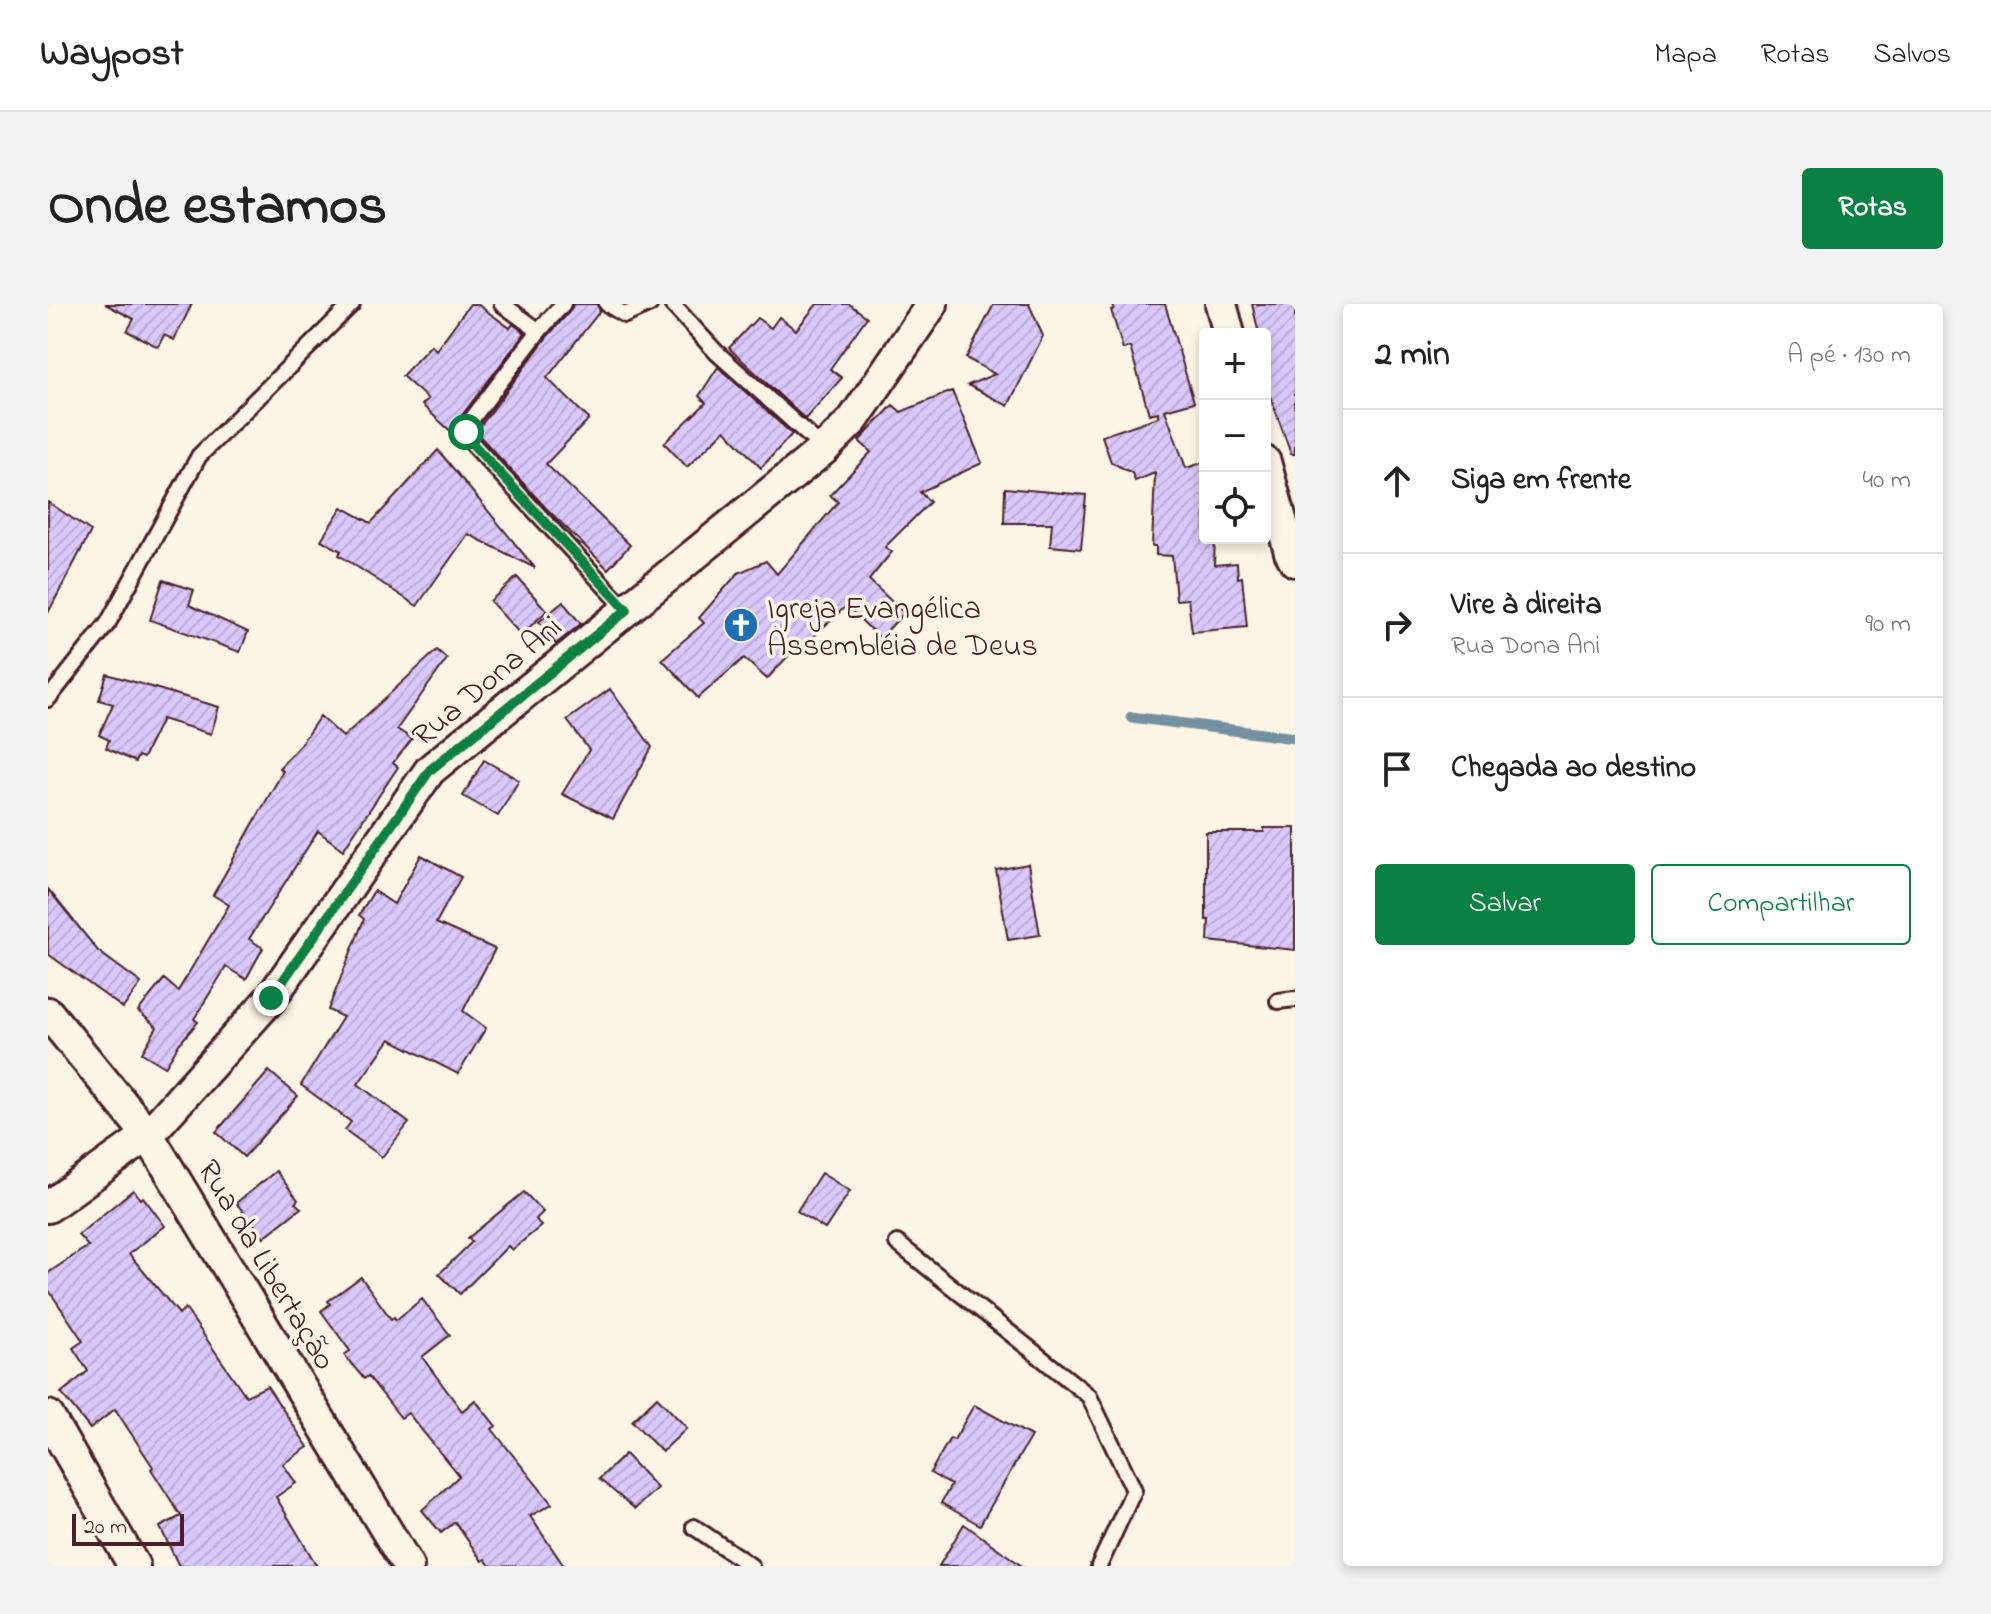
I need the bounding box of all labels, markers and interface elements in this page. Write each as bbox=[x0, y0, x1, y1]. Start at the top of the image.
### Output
text: Waypost bbox=[40, 27, 184, 83]
text: Mapa bbox=[1654, 35, 1717, 76]
text: Rotas bbox=[1761, 35, 1830, 76]
text: Salvos bbox=[1874, 35, 1951, 76]
text: Onde estamos bbox=[48, 168, 387, 249]
button: Rotas bbox=[1802, 168, 1943, 249]
map controls bbox=[1199, 328, 1271, 544]
button: + bbox=[1199, 328, 1271, 400]
text: 2 min bbox=[1375, 331, 1450, 381]
text: A pé · 130 m bbox=[1787, 337, 1911, 375]
button: − bbox=[1199, 400, 1271, 472]
route start bbox=[448, 414, 484, 450]
icon: ahead bbox=[1375, 459, 1419, 503]
text: Siga em frente bbox=[1451, 459, 1631, 503]
text: 40 m bbox=[1862, 462, 1911, 500]
button: locate bbox=[1199, 472, 1271, 544]
text: Vire à direita bbox=[1451, 584, 1602, 628]
place label: Igreja Evangélica Assembléia de Deus bbox=[767, 587, 1038, 671]
icon: right bbox=[1375, 603, 1419, 647]
street label: Rua Dona Ani bbox=[403, 606, 574, 760]
church icon: Igreja Evangélica Assembléia de Deus bbox=[722, 606, 760, 644]
text: 90 m bbox=[1865, 606, 1911, 644]
text: Rua Dona Ani bbox=[1451, 628, 1600, 666]
icon: arrive bbox=[1375, 747, 1419, 791]
text: Chegada ao destino bbox=[1451, 747, 1696, 791]
button: Salvar bbox=[1375, 864, 1635, 945]
button: Compartilhar bbox=[1651, 864, 1911, 945]
route end bbox=[253, 980, 289, 1016]
street label: Rua da Libertação bbox=[183, 1152, 347, 1380]
scale bar bbox=[72, 1510, 184, 1546]
text: 20 m bbox=[84, 1512, 127, 1544]

